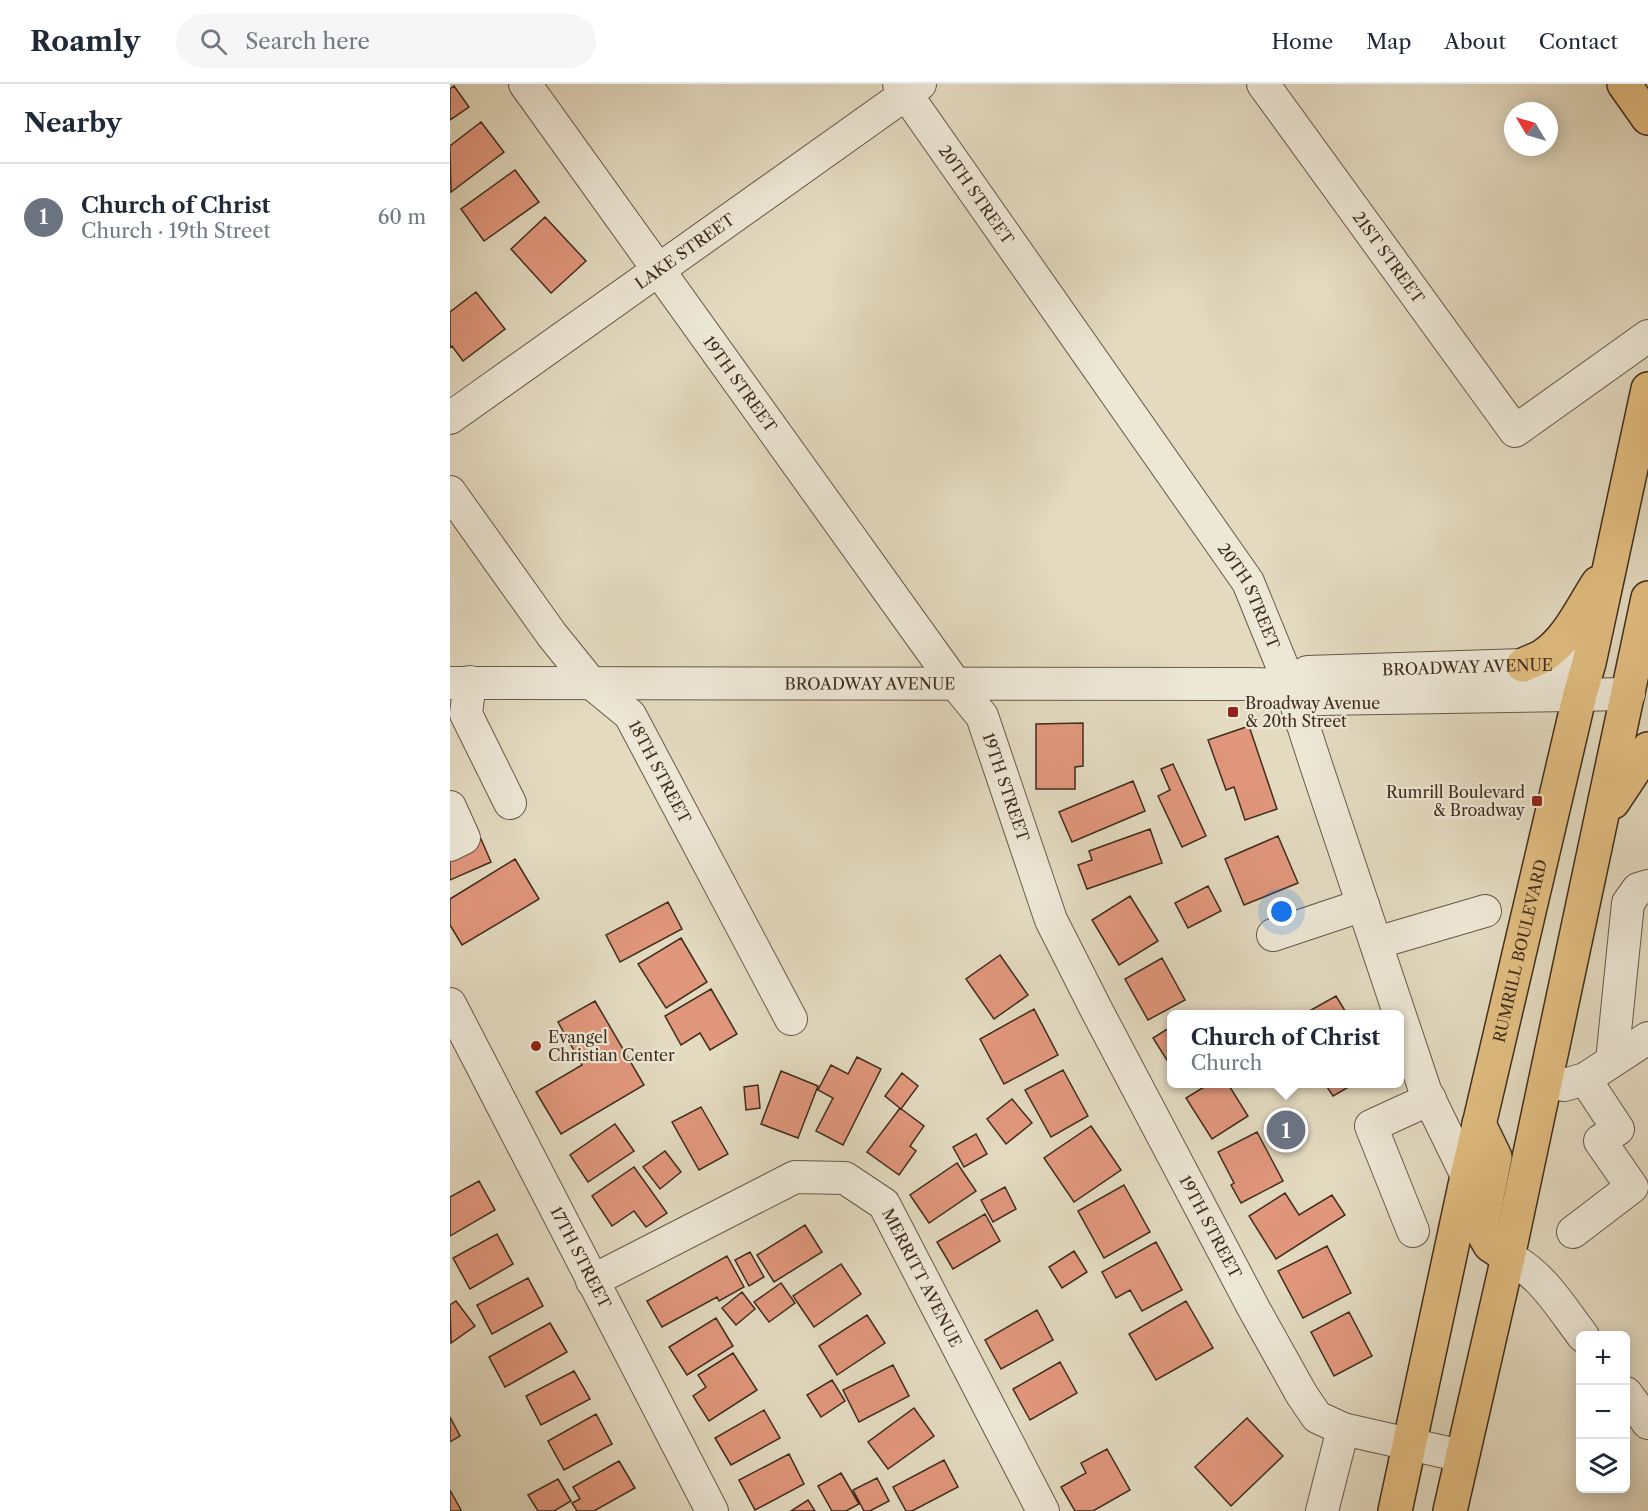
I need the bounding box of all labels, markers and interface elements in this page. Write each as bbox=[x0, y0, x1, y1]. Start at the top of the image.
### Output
search box bbox=[176, 14, 596, 68]
text: Roamly bbox=[30, 24, 140, 58]
icon: search bbox=[197, 25, 230, 58]
text: Search here bbox=[245, 28, 370, 55]
text: Home bbox=[1272, 29, 1333, 54]
text: Map bbox=[1366, 29, 1411, 54]
text: About bbox=[1444, 29, 1506, 54]
text: Contact bbox=[1539, 29, 1618, 54]
north arrow bbox=[1504, 102, 1558, 156]
text: Nearby bbox=[24, 107, 122, 139]
street label: 20TH STREET bbox=[935, 141, 1018, 248]
text: Church of Christ bbox=[81, 192, 270, 219]
text: 1 bbox=[39, 205, 48, 229]
text: 60 m bbox=[378, 205, 426, 229]
street label: 21ST STREET bbox=[1349, 207, 1429, 307]
street label: LAKE STREET bbox=[631, 209, 738, 293]
text: Church · 19th Street bbox=[81, 219, 270, 243]
street label: 19TH STREET bbox=[699, 332, 781, 436]
street label: 20TH STREET bbox=[1214, 539, 1284, 652]
street label: BROADWAY AVENUE bbox=[1382, 655, 1553, 680]
street label: BROADWAY AVENUE bbox=[785, 673, 955, 694]
place label: Broadway Avenue & 20th Street bbox=[1245, 693, 1380, 731]
marker: Broadway Avenue & 20th Street bbox=[1226, 705, 1240, 719]
street label: 18TH STREET bbox=[625, 717, 695, 826]
street label: 19TH STREET bbox=[978, 730, 1034, 844]
place label: Rumrill Boulevard & Broadway bbox=[1386, 782, 1526, 820]
marker: Rumrill Boulevard & Broadway bbox=[1530, 794, 1544, 808]
street label: RUMRILL BOULEVARD bbox=[1489, 857, 1551, 1044]
your location bbox=[1267, 897, 1296, 926]
popup bbox=[1167, 1010, 1404, 1088]
text: Church of Christ bbox=[1191, 1024, 1380, 1051]
place label: Evangel Christian Center bbox=[548, 1027, 675, 1065]
marker: Evangel Christian Center bbox=[529, 1039, 543, 1053]
text: Church bbox=[1191, 1051, 1262, 1075]
pin: 1 bbox=[1266, 1108, 1306, 1152]
street label: 19TH STREET bbox=[1175, 1172, 1246, 1281]
street label: 17TH STREET bbox=[546, 1203, 615, 1312]
street label: MERRITT AVENUE bbox=[878, 1205, 966, 1351]
map controls bbox=[1576, 1331, 1630, 1493]
button: + bbox=[1576, 1331, 1630, 1385]
button: − bbox=[1576, 1385, 1630, 1439]
button: layers bbox=[1576, 1439, 1630, 1493]

